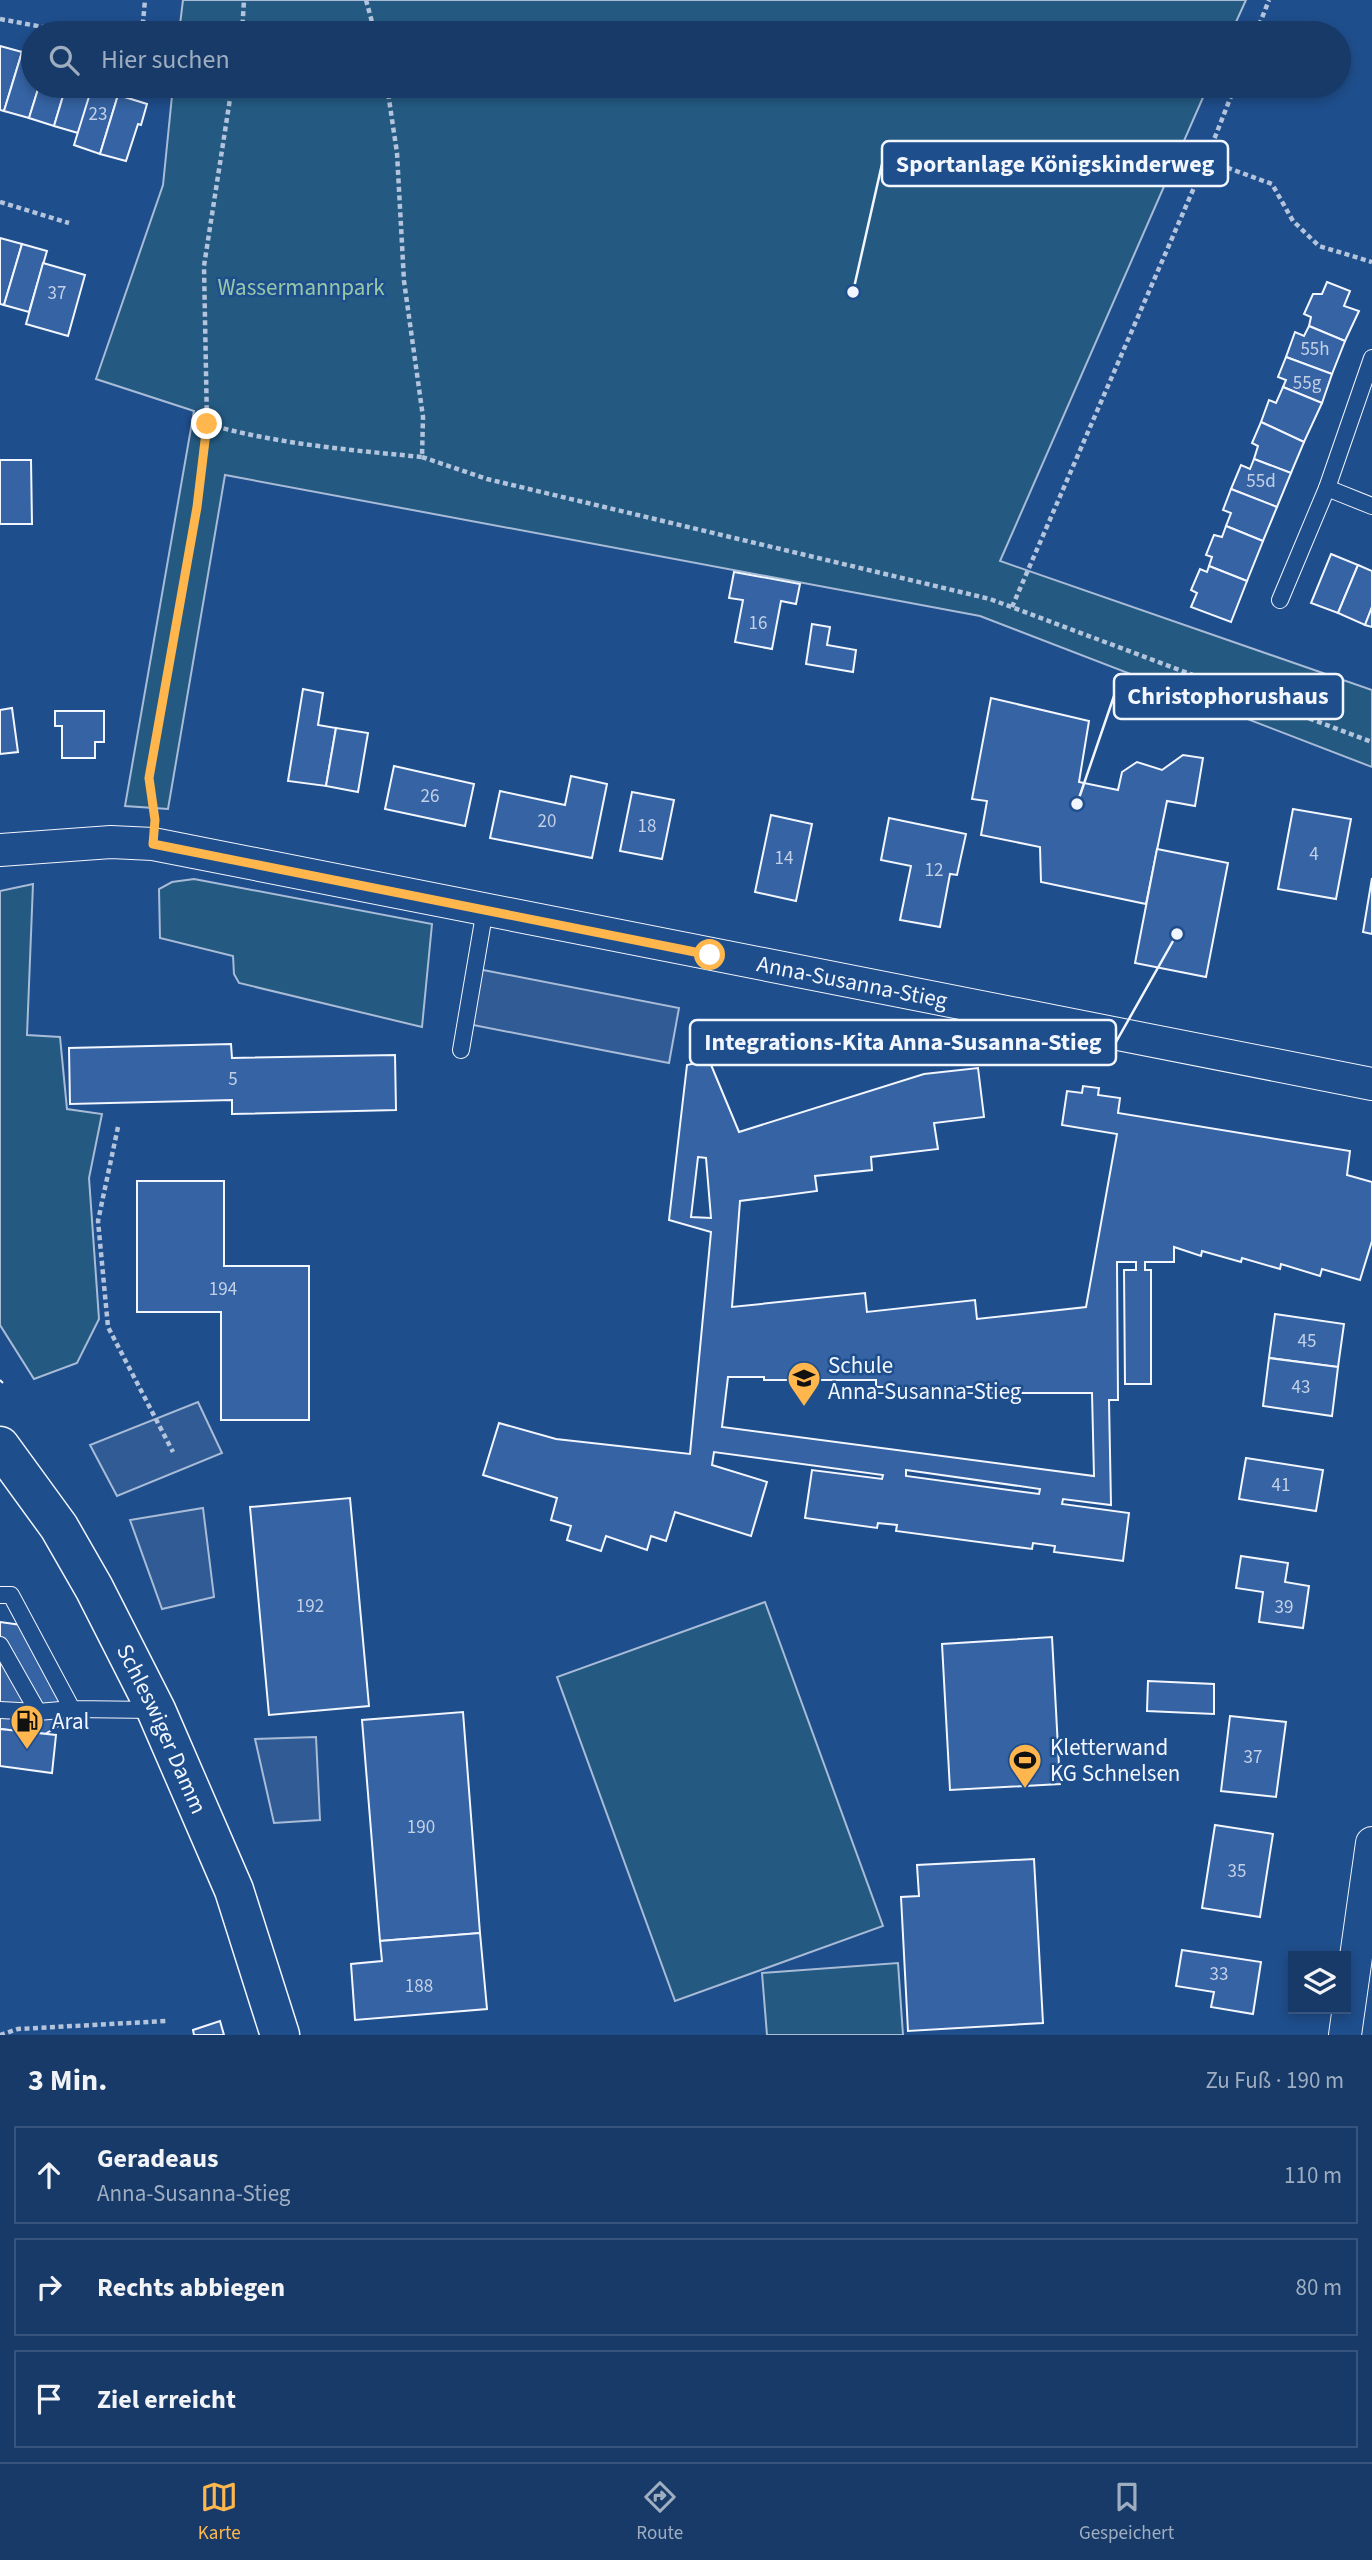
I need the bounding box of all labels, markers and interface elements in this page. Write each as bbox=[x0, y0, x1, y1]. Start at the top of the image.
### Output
search box bbox=[21, 21, 1351, 98]
icon: search bbox=[45, 41, 83, 79]
text: Hier suchen bbox=[101, 41, 230, 78]
house number: 23 bbox=[89, 101, 107, 128]
callout: Sportanlage Königskinderweg bbox=[882, 141, 1228, 186]
text: Sportanlage Königskinderweg bbox=[896, 147, 1214, 182]
park label: Wassermannpark bbox=[217, 271, 385, 304]
house number: 37 bbox=[48, 280, 66, 307]
house number: 55h bbox=[1300, 336, 1330, 363]
house number: 55g bbox=[1293, 370, 1322, 397]
route end bbox=[191, 408, 222, 439]
house number: 55d bbox=[1246, 468, 1276, 495]
house number: 16 bbox=[749, 610, 767, 637]
callout: Christophorushaus bbox=[1114, 674, 1343, 719]
text: Christophorushaus bbox=[1127, 679, 1329, 714]
house number: 26 bbox=[421, 783, 439, 810]
house number: 20 bbox=[538, 808, 556, 835]
house number: 18 bbox=[638, 813, 656, 840]
house number: 4 bbox=[1309, 841, 1319, 868]
house number: 14 bbox=[775, 845, 793, 872]
house number: 12 bbox=[925, 857, 943, 884]
route start bbox=[694, 939, 725, 970]
street label: Anna-Susanna-Stieg bbox=[754, 947, 951, 1017]
callout: Integrations-Kita Anna-Susanna-Stieg bbox=[690, 1020, 1116, 1065]
text: Integrations-Kita Anna-Susanna-Stieg bbox=[704, 1025, 1102, 1060]
house number: 5 bbox=[228, 1066, 238, 1093]
house number: 194 bbox=[209, 1276, 237, 1303]
house number: 45 bbox=[1298, 1328, 1316, 1355]
place label: Schule Anna-Susanna-Stieg bbox=[828, 1349, 1022, 1408]
school or university icon: Schule Anna-Susanna-Stieg bbox=[785, 1359, 823, 1408]
house number: 43 bbox=[1292, 1374, 1310, 1401]
house number: 41 bbox=[1272, 1472, 1290, 1499]
house number: 192 bbox=[296, 1593, 324, 1620]
house number: 39 bbox=[1275, 1594, 1293, 1621]
street label: Schleswiger Damm bbox=[109, 1638, 215, 1819]
fuel station icon: Aral bbox=[8, 1702, 46, 1751]
place label: Aral bbox=[52, 1705, 89, 1738]
place label: Kletterwand KG Schnelsen bbox=[1050, 1731, 1180, 1790]
sports icon: Kletterwand KG Schnelsen bbox=[1006, 1741, 1044, 1790]
house number: 37 bbox=[1244, 1744, 1262, 1771]
house number: 190 bbox=[407, 1814, 435, 1841]
house number: 35 bbox=[1228, 1858, 1246, 1885]
map controls bbox=[1288, 1951, 1351, 2014]
button: layers bbox=[1288, 1951, 1351, 2014]
house number: 33 bbox=[1210, 1961, 1228, 1988]
house number: 188 bbox=[405, 1973, 433, 2000]
text: 3 Min. bbox=[28, 2059, 107, 2102]
text: Zu Fuß · 190 m bbox=[1205, 2064, 1344, 2097]
text: Geradeaus bbox=[97, 2140, 218, 2177]
icon: ahead bbox=[30, 2156, 68, 2194]
text: 110 m bbox=[1284, 2159, 1342, 2192]
text: Anna-Susanna-Stieg bbox=[97, 2177, 290, 2210]
icon: right bbox=[30, 2268, 68, 2306]
text: Rechts abbiegen bbox=[97, 2269, 285, 2306]
text: 80 m bbox=[1295, 2271, 1342, 2304]
icon: arrive bbox=[30, 2380, 68, 2418]
text: Ziel erreicht bbox=[97, 2381, 236, 2418]
tab: Karte bbox=[198, 2478, 241, 2547]
tab: Route bbox=[636, 2478, 683, 2547]
tab: Gespeichert bbox=[1079, 2478, 1174, 2547]

